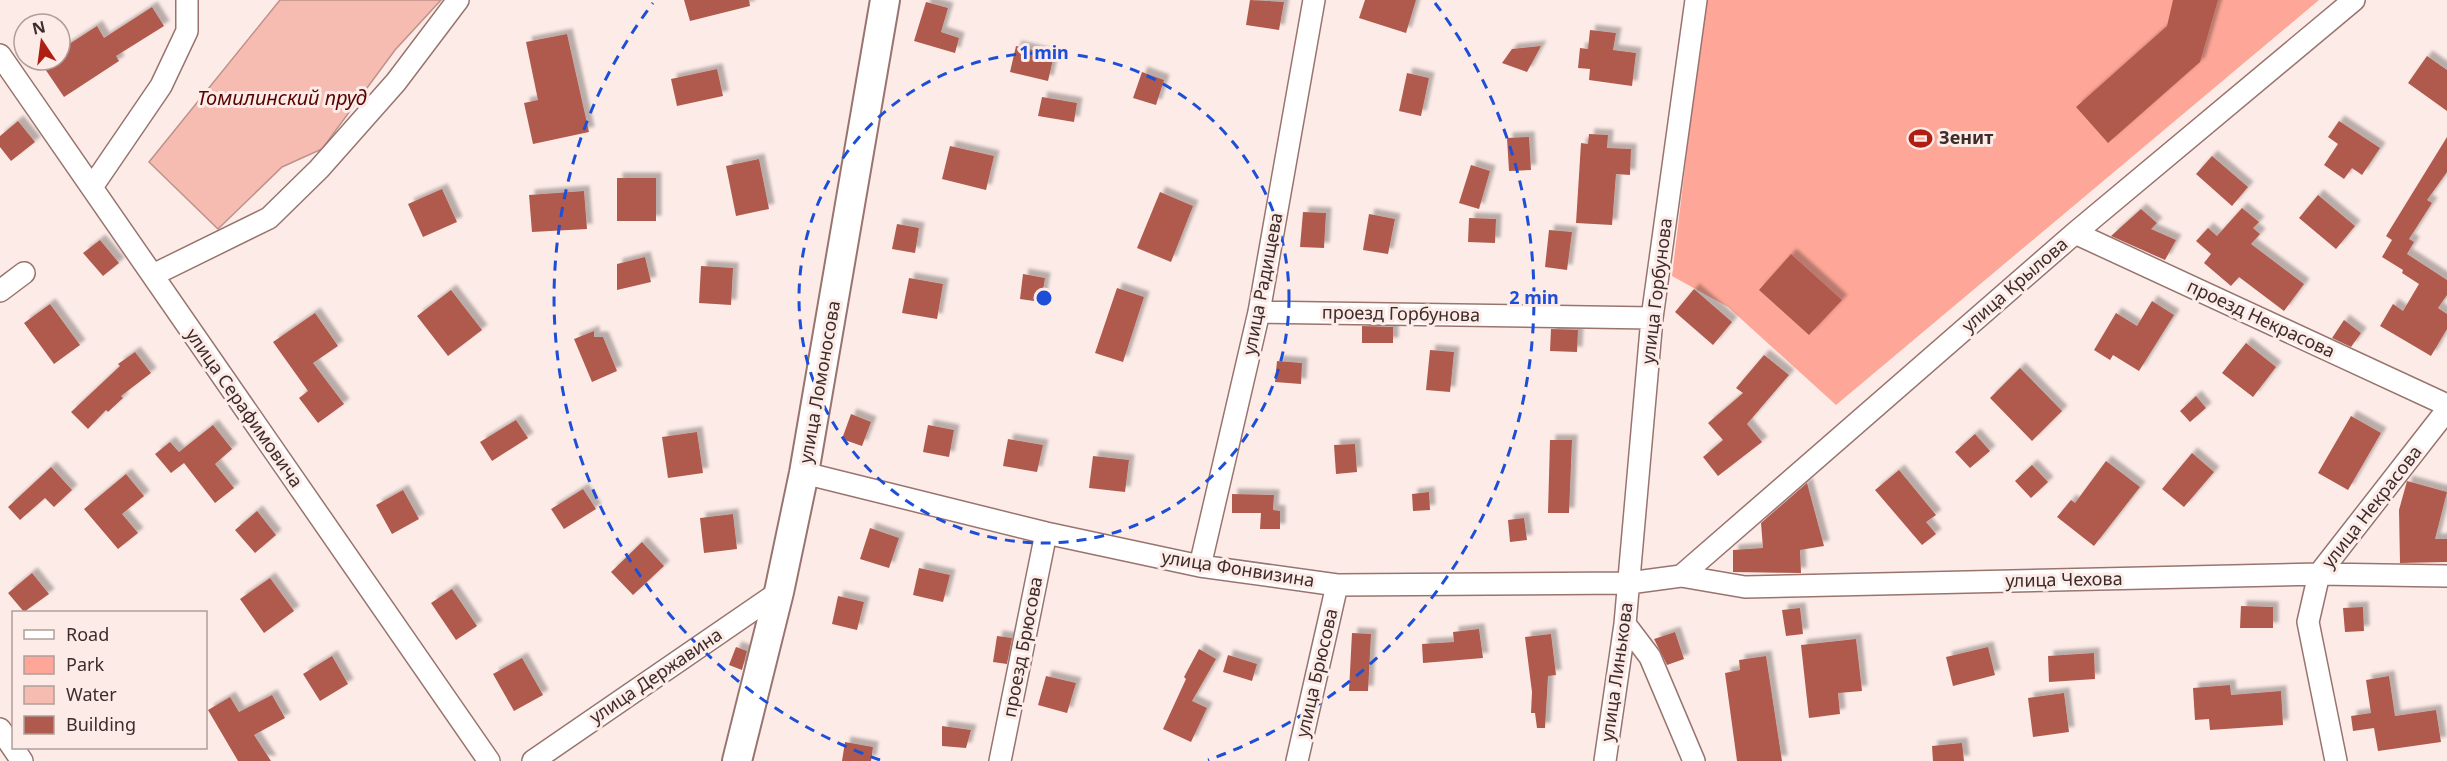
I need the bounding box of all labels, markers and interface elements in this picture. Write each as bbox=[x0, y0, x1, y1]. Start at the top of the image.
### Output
north arrow bbox=[12, 12, 72, 72]
text: N bbox=[30, 15, 47, 40]
text: 1 min bbox=[1019, 40, 1069, 64]
water label: Томилинский пруд bbox=[197, 84, 367, 111]
sports icon: Зенит bbox=[1908, 125, 1934, 151]
place label: Зенит bbox=[1939, 125, 1993, 149]
street label: улица Радищева bbox=[1236, 211, 1288, 357]
street label: улица Горбунова bbox=[1635, 216, 1677, 365]
street label: улица Крылова bbox=[1956, 232, 2072, 337]
street label: проезд Некрасова bbox=[2184, 273, 2339, 363]
text: 2 min bbox=[1509, 285, 1559, 309]
centre of rings bbox=[1034, 288, 1054, 308]
street label: улица Ломоносова bbox=[793, 299, 845, 465]
street label: проезд Горбунова bbox=[1322, 300, 1480, 326]
street label: улица Серафимовича bbox=[181, 323, 309, 492]
street label: улица Некрасова bbox=[2316, 440, 2427, 573]
street label: улица Фонвизина bbox=[1160, 544, 1316, 592]
street label: улица Чехова bbox=[2005, 566, 2123, 592]
street label: проезд Брюсова bbox=[997, 574, 1047, 719]
street label: улица Линькова bbox=[1594, 601, 1638, 743]
street label: улица Брюсова bbox=[1290, 606, 1343, 740]
legend bbox=[12, 611, 207, 749]
text: Road bbox=[66, 622, 109, 646]
street label: улица Державина bbox=[584, 622, 726, 728]
text: Park bbox=[66, 652, 104, 676]
text: Water bbox=[66, 682, 117, 706]
text: Building bbox=[66, 712, 136, 736]

